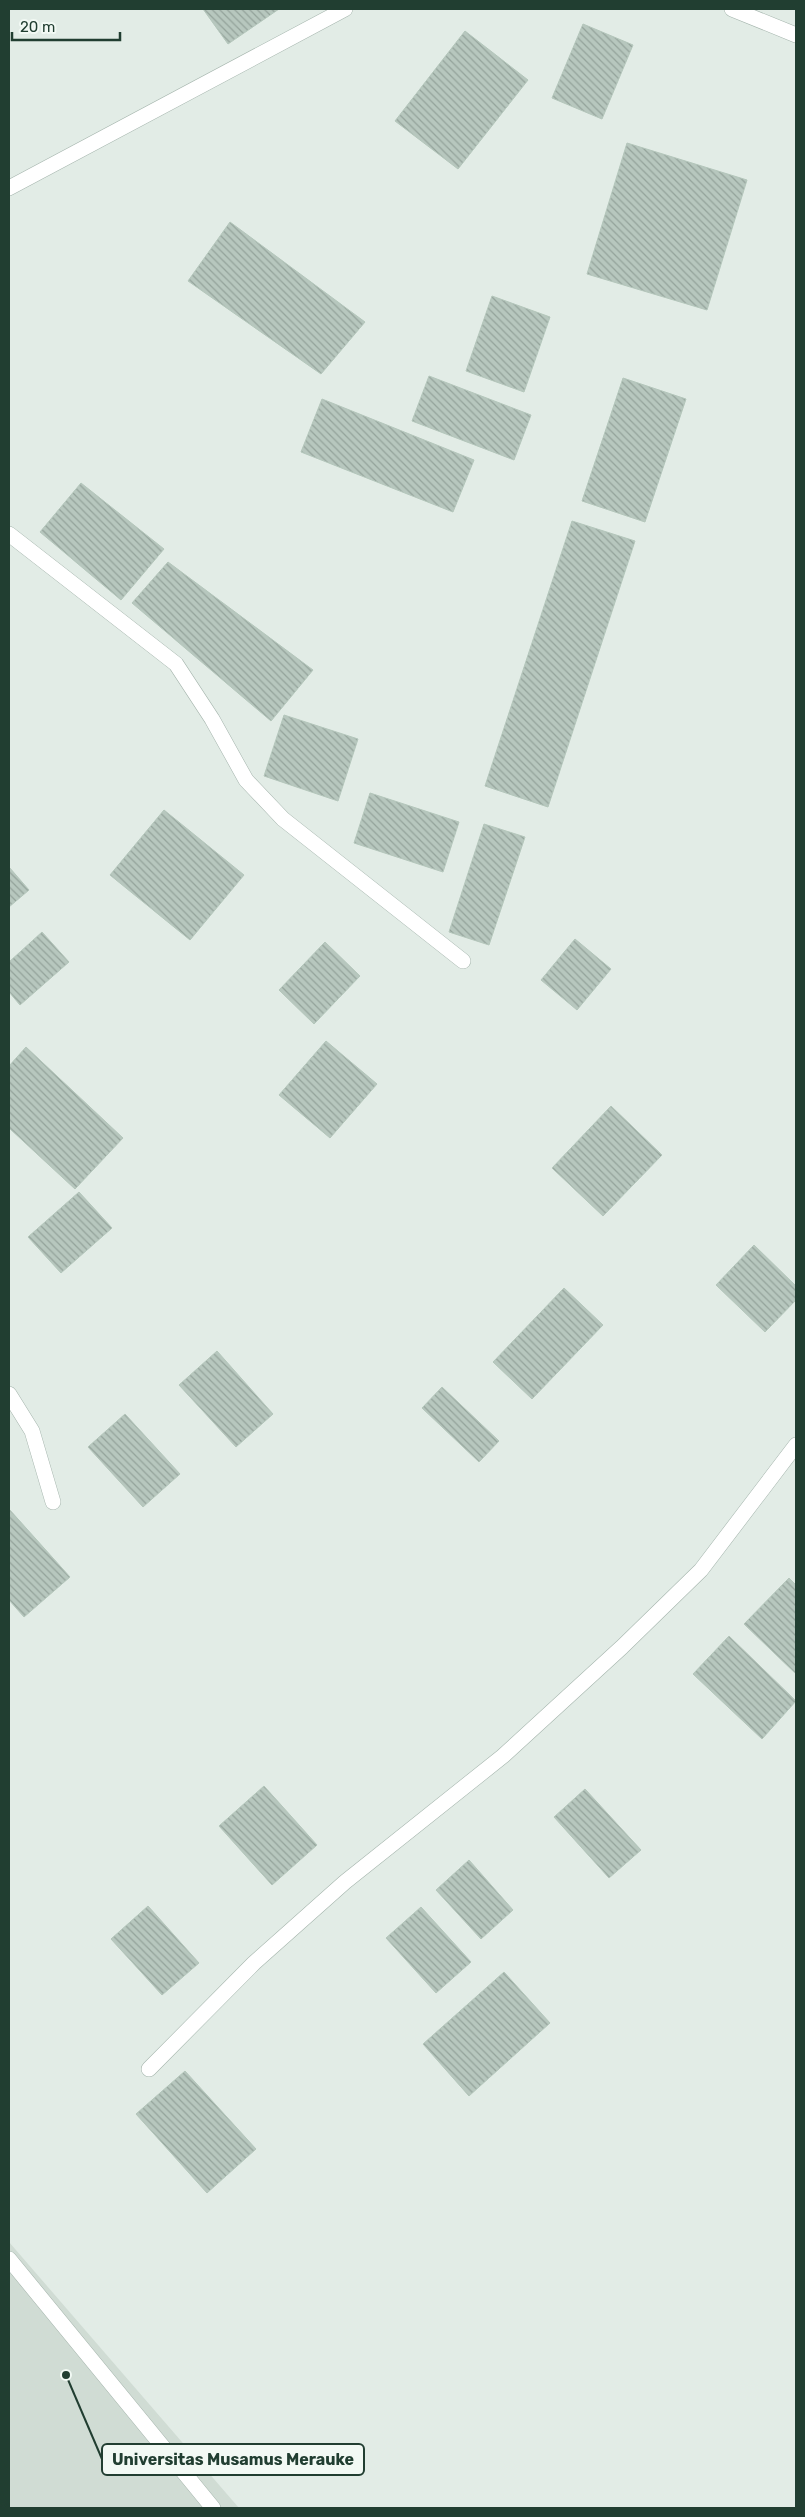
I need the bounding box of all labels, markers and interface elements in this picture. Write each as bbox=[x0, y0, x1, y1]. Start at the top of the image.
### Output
scale bar bbox=[12, 10, 120, 42]
text: 20 m bbox=[20, 18, 55, 36]
callout: Universitas Musamus Merauke bbox=[102, 2444, 364, 2475]
text: Universitas Musamus Merauke bbox=[112, 2450, 354, 2469]

